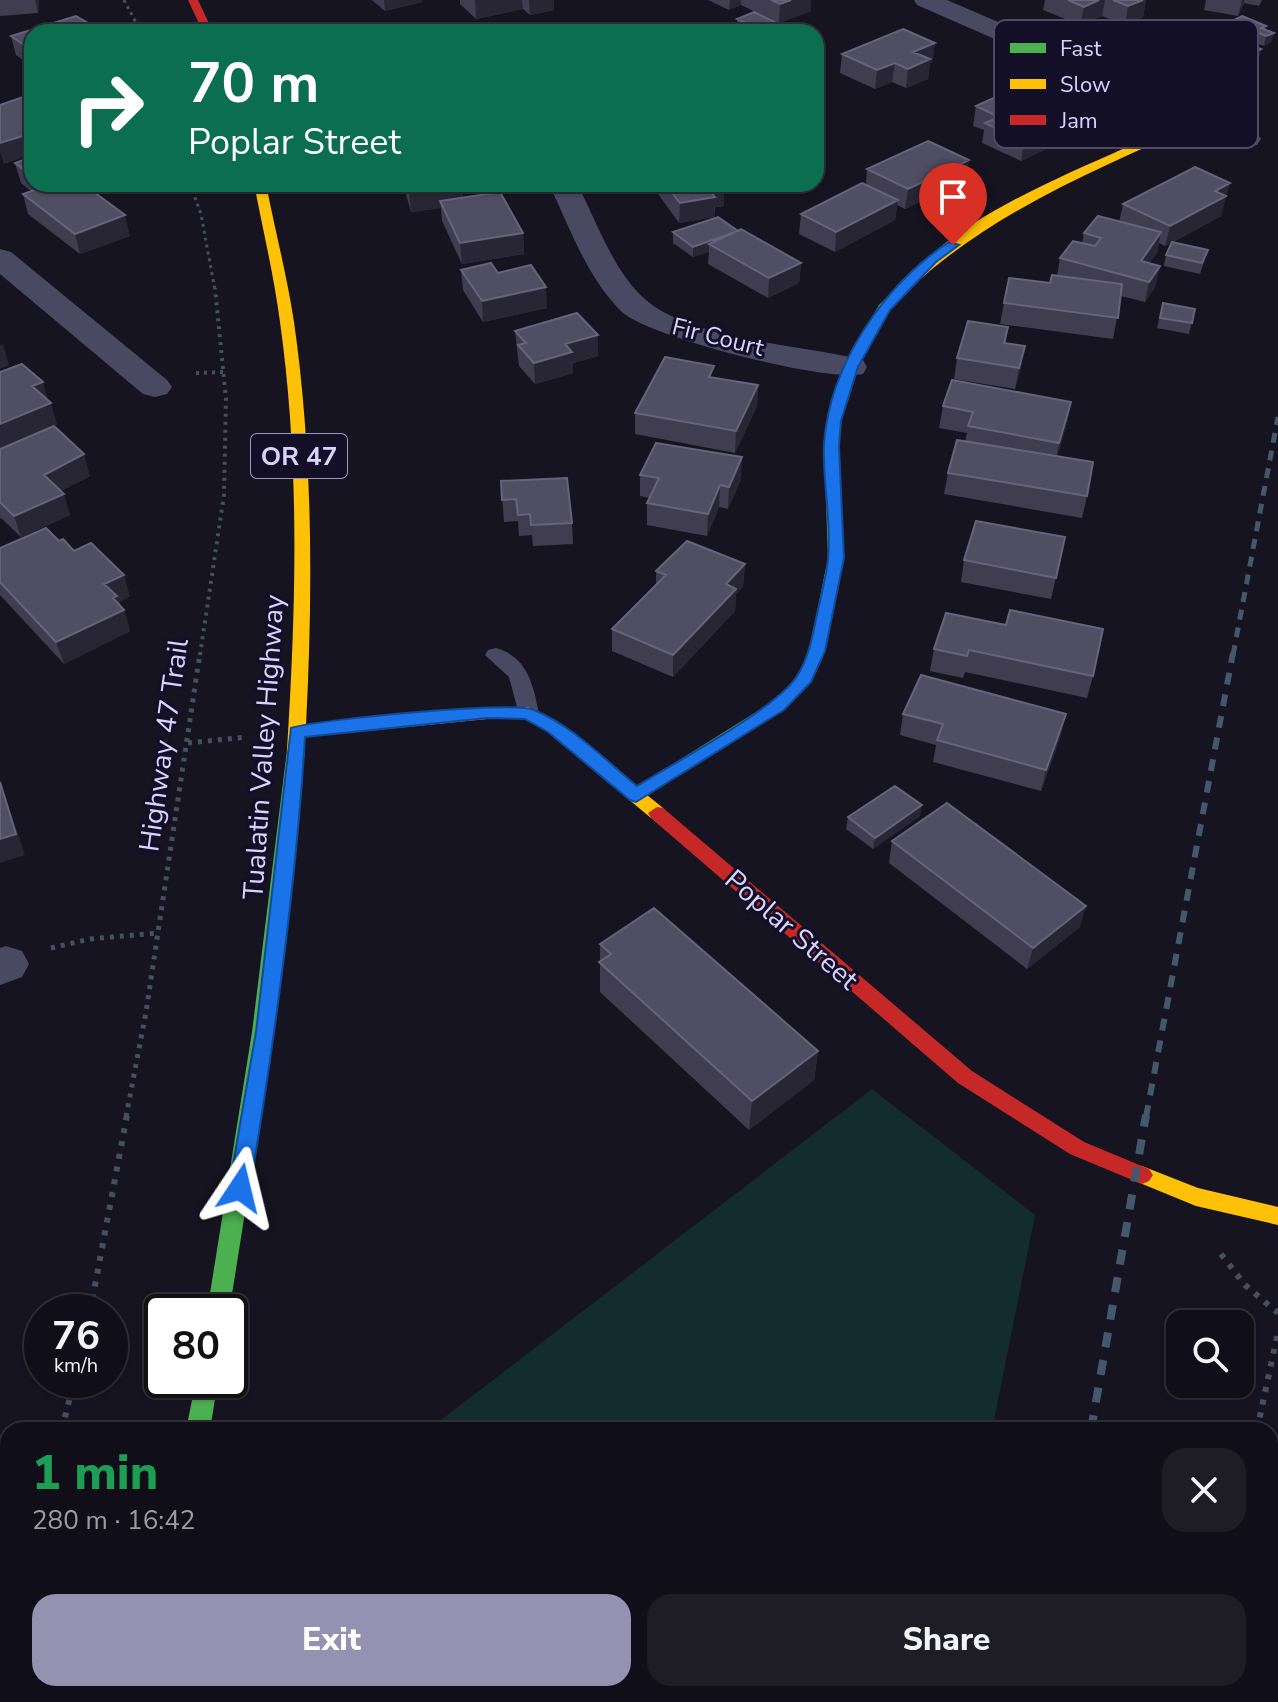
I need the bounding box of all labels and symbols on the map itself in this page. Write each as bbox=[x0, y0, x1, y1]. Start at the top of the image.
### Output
legend bbox=[994, 20, 1258, 148]
text: Fast bbox=[1060, 34, 1102, 64]
text: Slow bbox=[1060, 70, 1111, 100]
text: Jam bbox=[1059, 106, 1098, 136]
pin bbox=[919, 163, 987, 245]
street label: Fir Court bbox=[669, 310, 768, 364]
road number: OR 47 bbox=[251, 434, 347, 478]
street label: Tualatin Valley Highway bbox=[234, 593, 294, 901]
street label: Highway 47 Trail bbox=[130, 636, 198, 854]
street label: Poplar Street bbox=[716, 861, 866, 999]
position arrow bbox=[198, 1146, 282, 1230]
speed limit sign: 80 bbox=[144, 1294, 248, 1398]

